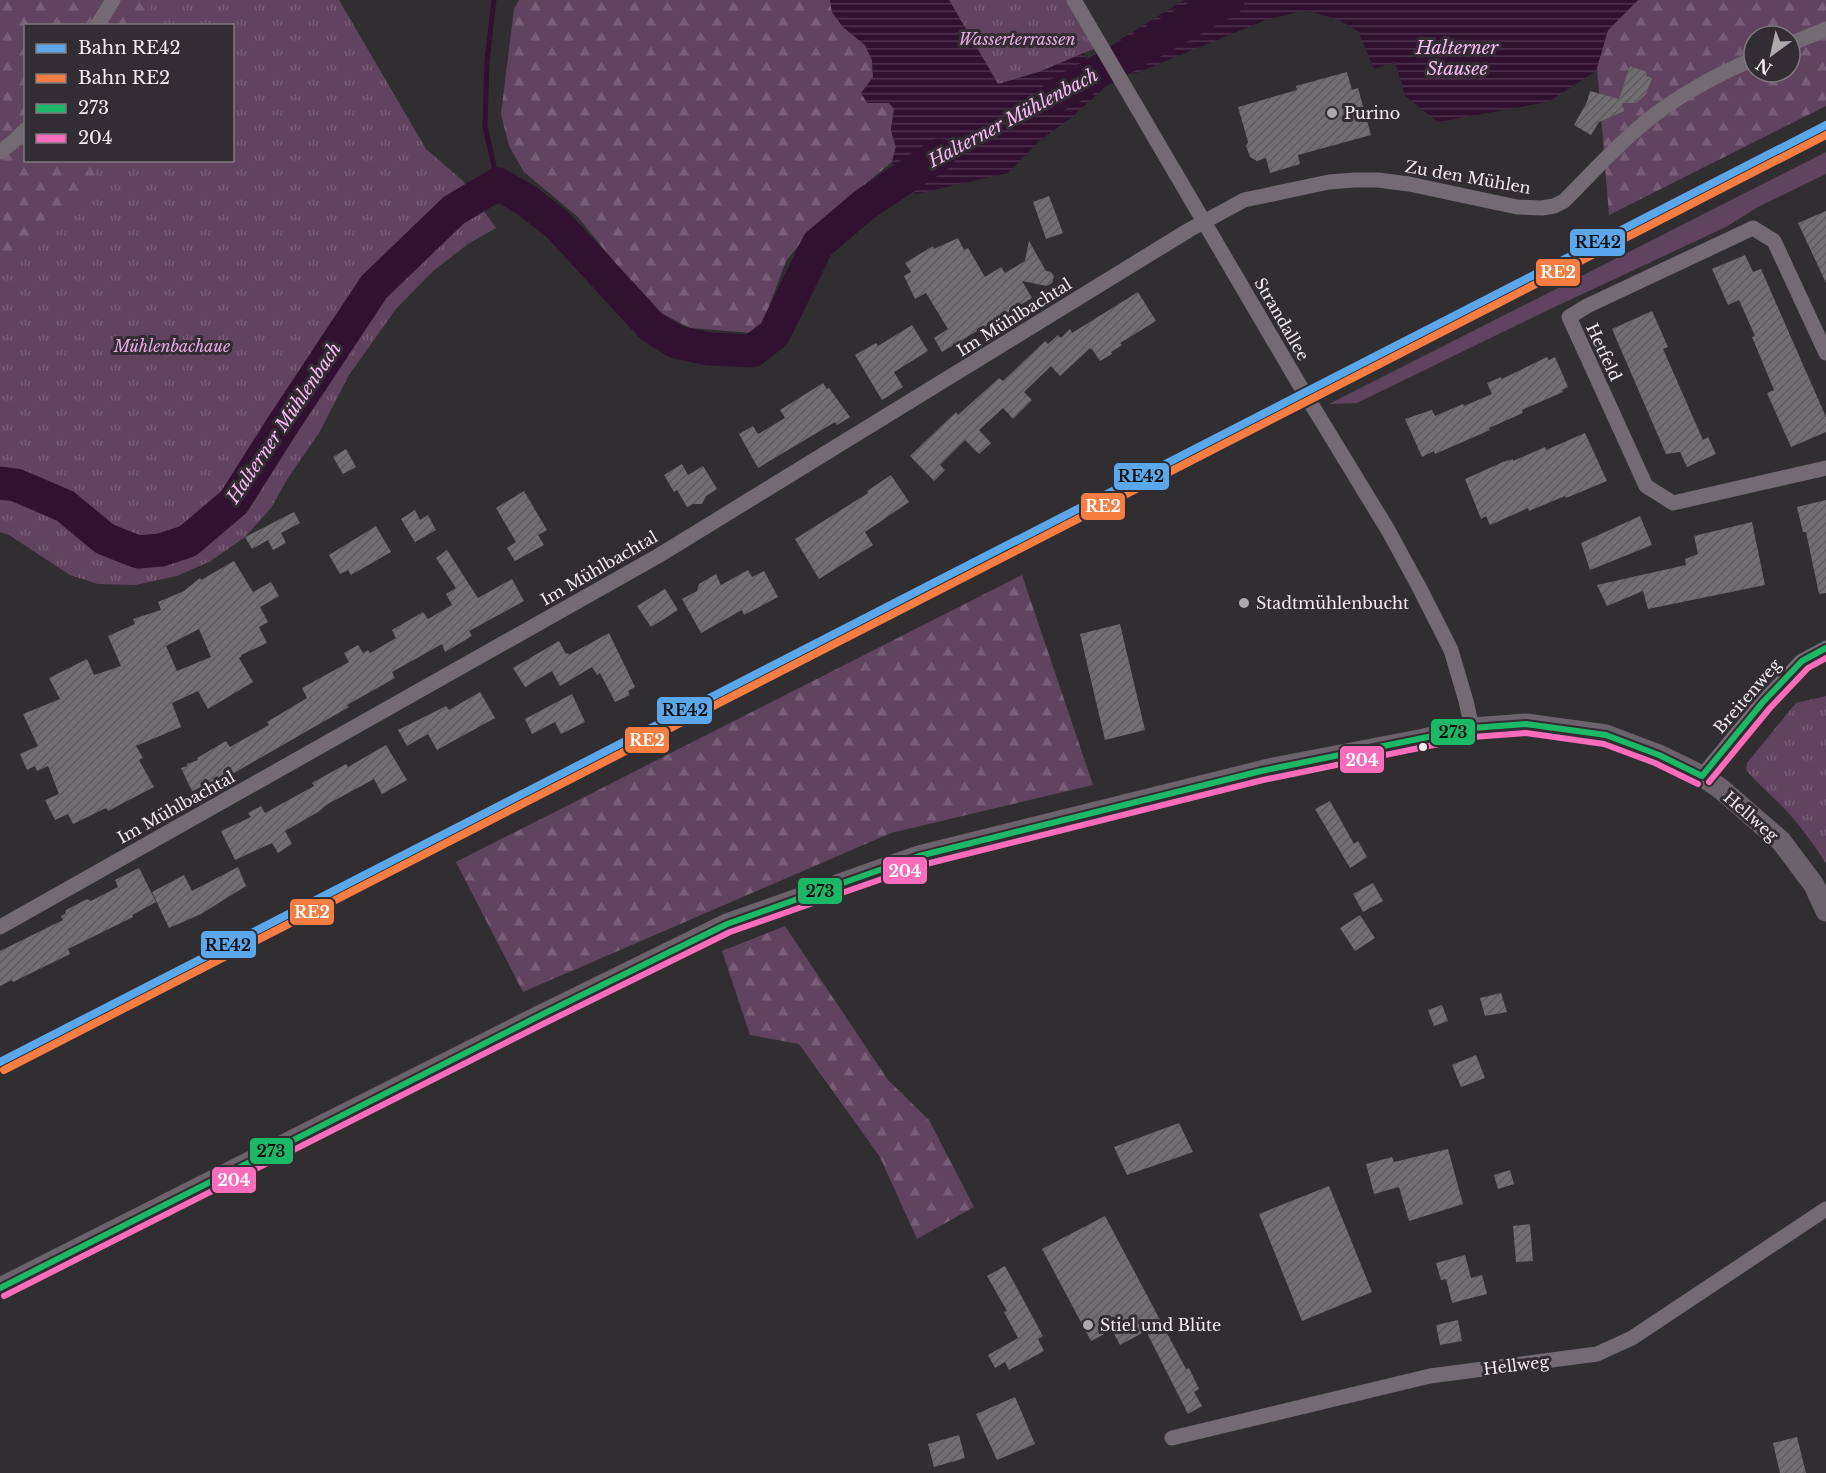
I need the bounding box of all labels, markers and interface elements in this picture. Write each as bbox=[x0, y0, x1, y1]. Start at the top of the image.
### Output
legend bbox=[24, 24, 234, 162]
north arrow bbox=[1742, 24, 1802, 84]
park label: Wasserterrassen bbox=[958, 29, 1076, 49]
text: Bahn RE42 bbox=[78, 37, 181, 59]
water label: Halterner Stausee bbox=[1415, 37, 1499, 80]
text: N bbox=[1752, 54, 1776, 79]
water label: Halterner Mühlenbach bbox=[924, 64, 1102, 173]
text: Bahn RE2 bbox=[78, 67, 170, 89]
text: 273 bbox=[78, 97, 109, 119]
place label: Purino bbox=[1344, 103, 1400, 123]
marker: Purino bbox=[1325, 106, 1339, 120]
text: 204 bbox=[78, 127, 112, 149]
street label: Zu den Mühlen bbox=[1404, 156, 1532, 198]
line badge: RE42 bbox=[1569, 228, 1626, 257]
text: RE42 bbox=[1575, 232, 1621, 252]
line badge: RE2 bbox=[1535, 258, 1581, 287]
text: RE2 bbox=[1540, 262, 1576, 282]
street label: Im Mühlbachtal bbox=[953, 274, 1075, 360]
street label: Strandallee bbox=[1250, 274, 1314, 364]
street label: Hetfeld bbox=[1582, 320, 1626, 384]
park label: Mühlenbachaue bbox=[113, 336, 231, 356]
water label: Halterner Mühlenbach bbox=[221, 339, 346, 508]
line badge: RE42 bbox=[1113, 462, 1170, 491]
text: RE42 bbox=[1118, 466, 1164, 486]
line badge: RE2 bbox=[1080, 492, 1126, 521]
text: RE2 bbox=[1085, 496, 1121, 516]
street label: Im Mühlbachtal bbox=[537, 526, 661, 610]
place label: Stadtmühlenbucht bbox=[1256, 593, 1409, 613]
marker: Stadtmühlenbucht bbox=[1237, 596, 1251, 610]
street label: Breitenweg bbox=[1709, 654, 1785, 737]
line badge: RE42 bbox=[656, 696, 713, 725]
text: RE42 bbox=[662, 700, 708, 720]
line badge: 273 bbox=[1430, 718, 1476, 746]
text: 273 bbox=[1439, 722, 1467, 742]
line badge: RE2 bbox=[624, 726, 670, 754]
text: RE2 bbox=[629, 730, 665, 750]
unlabelled marker bbox=[1417, 741, 1429, 753]
line badge: 204 bbox=[1339, 745, 1385, 774]
text: 204 bbox=[1345, 750, 1379, 770]
street label: Im Mühlbachtal bbox=[114, 766, 238, 848]
street label: Hellweg bbox=[1720, 787, 1783, 845]
line badge: 204 bbox=[882, 856, 928, 885]
text: 204 bbox=[888, 861, 922, 881]
line badge: 273 bbox=[797, 877, 843, 905]
text: 273 bbox=[806, 881, 834, 901]
line badge: RE2 bbox=[289, 898, 335, 926]
text: RE2 bbox=[294, 902, 330, 922]
line badge: RE42 bbox=[200, 930, 257, 959]
text: RE42 bbox=[205, 935, 251, 955]
line badge: 273 bbox=[249, 1137, 294, 1165]
text: 273 bbox=[257, 1141, 285, 1161]
line badge: 204 bbox=[211, 1166, 257, 1194]
text: 204 bbox=[217, 1170, 251, 1190]
place label: Stiel und Blüte bbox=[1100, 1315, 1221, 1335]
marker: Stiel und Blüte bbox=[1081, 1318, 1095, 1332]
street label: Hellweg bbox=[1482, 1351, 1550, 1379]

